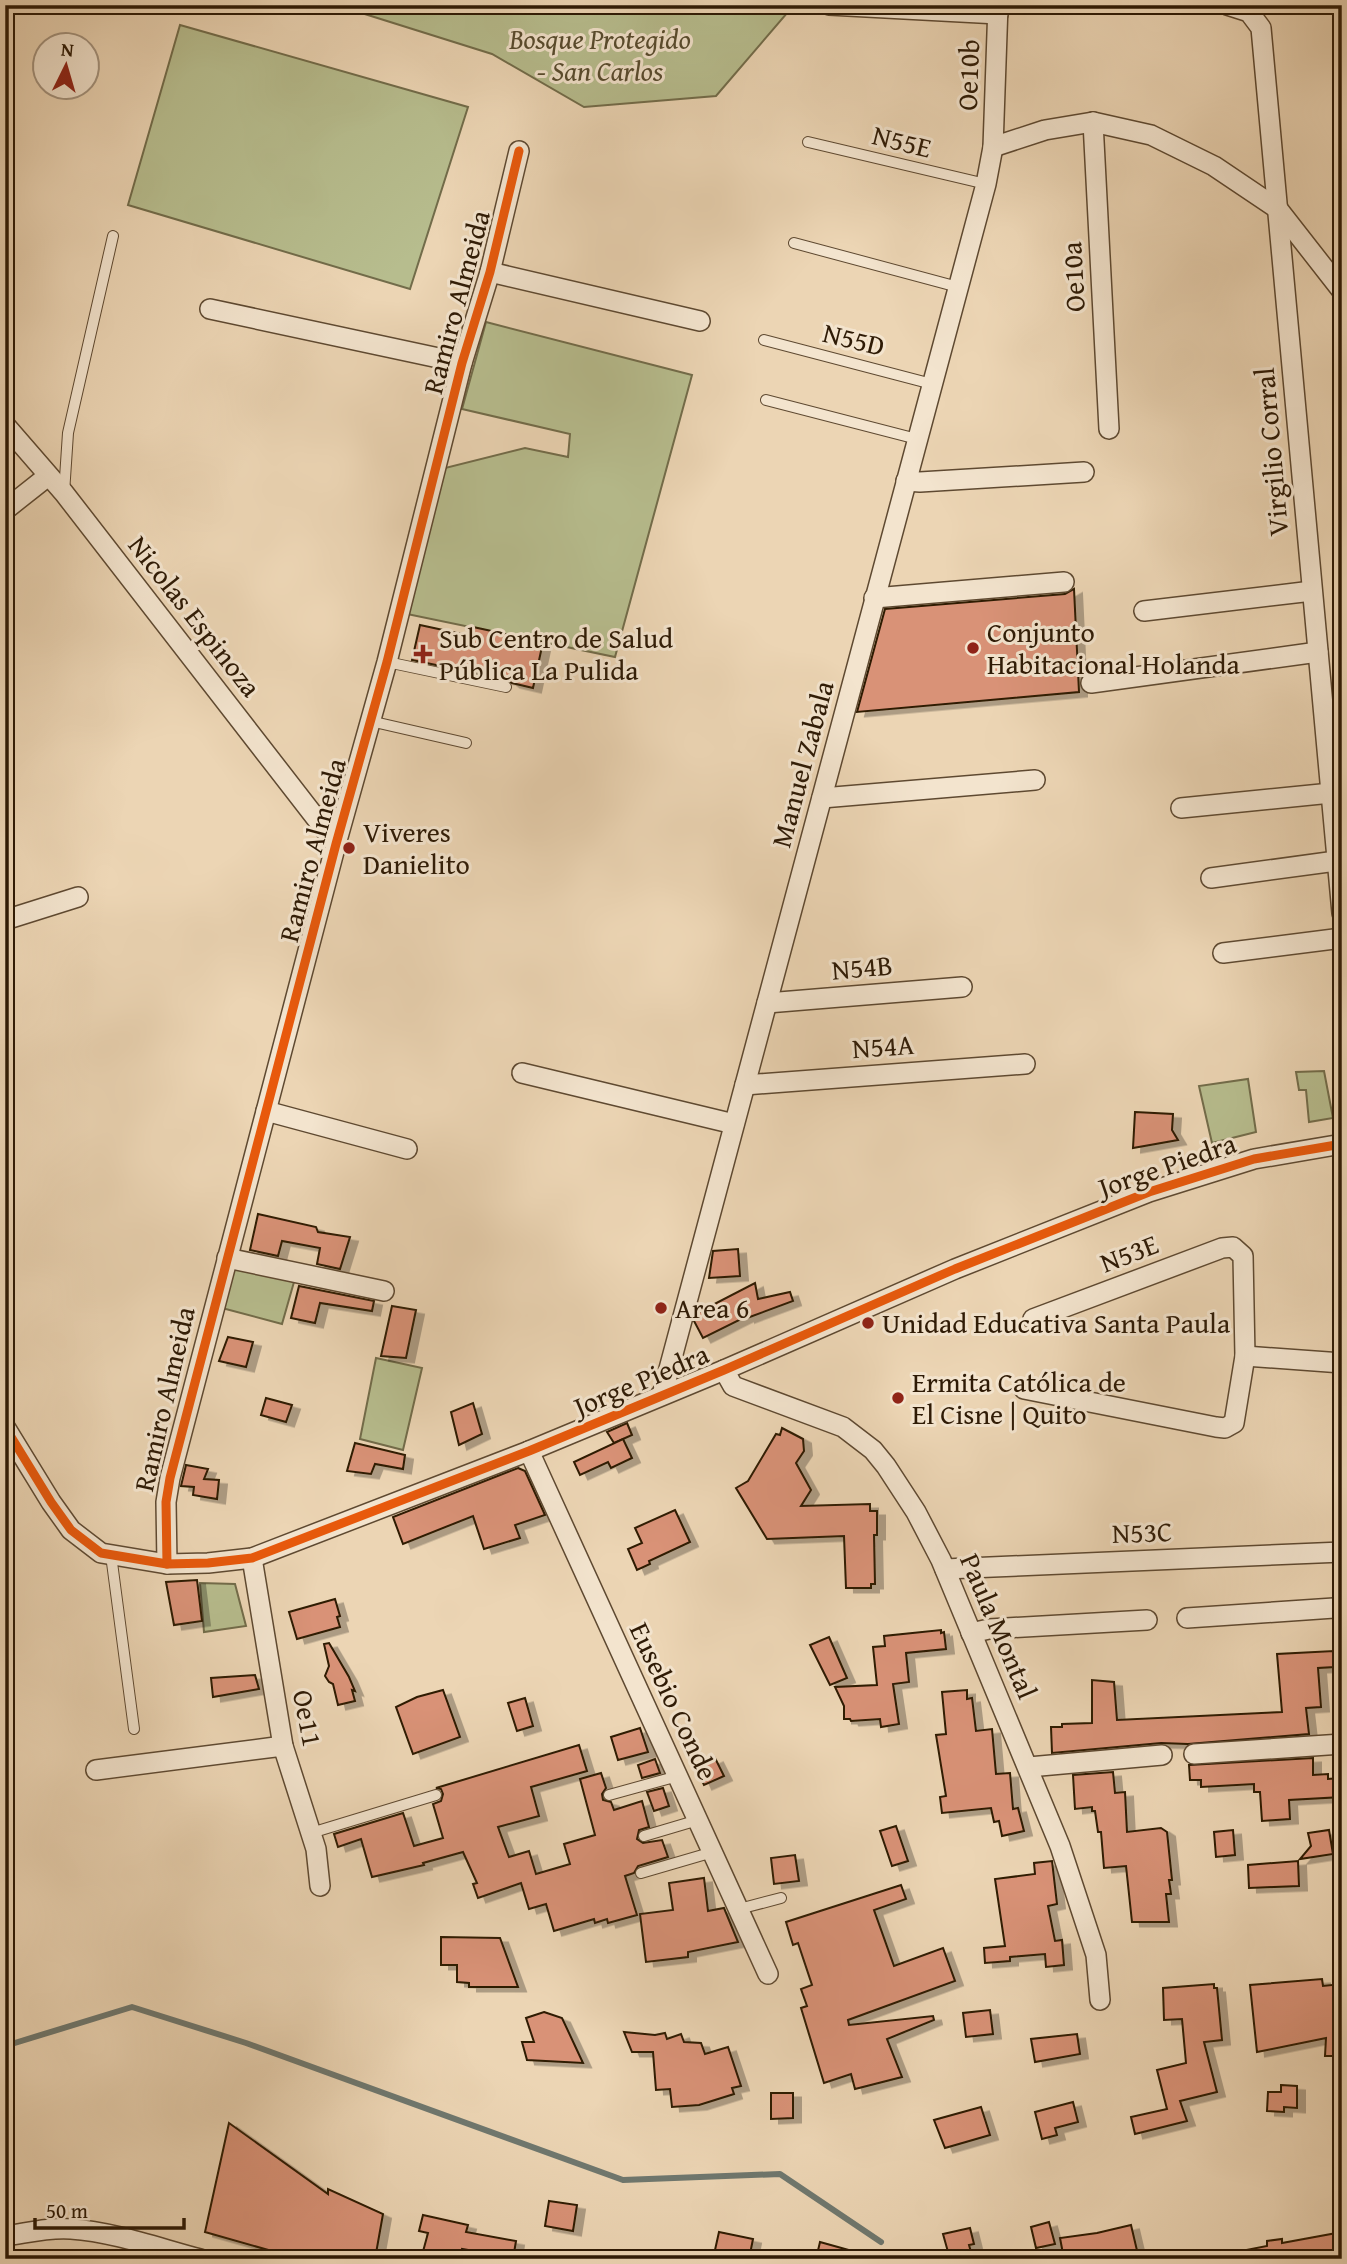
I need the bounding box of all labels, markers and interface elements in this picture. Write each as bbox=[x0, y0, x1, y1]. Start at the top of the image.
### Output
park label: Bosque Protegido - San Carlos bbox=[508, 18, 691, 91]
north arrow bbox=[32, 32, 102, 102]
text: N bbox=[60, 35, 75, 64]
street label: Oe10b bbox=[946, 38, 989, 111]
street label: N55E bbox=[868, 113, 936, 168]
street label: Ramiro Almeida bbox=[411, 205, 500, 398]
street label: Oe10a bbox=[1050, 240, 1095, 313]
street label: N55D bbox=[819, 311, 889, 366]
street label: Virgilio Corral bbox=[1243, 366, 1298, 538]
street label: Nicolas Espinoza bbox=[119, 526, 272, 706]
place label: Conjunto Habitacional Holanda bbox=[987, 611, 1240, 684]
place label: Sub Centro de Salud Pública La Pulida bbox=[439, 617, 673, 690]
marker: Conjunto Habitacional Holanda bbox=[965, 640, 981, 656]
marker: Sub Centro de Salud Pública La Pulida bbox=[413, 644, 433, 664]
street label: Manuel Zabala bbox=[760, 675, 844, 852]
street label: Ramiro Almeida bbox=[267, 753, 356, 946]
place label: Viveres Danielito bbox=[363, 811, 470, 884]
marker: Viveres Danielito bbox=[341, 840, 357, 856]
street label: N54B bbox=[830, 943, 894, 990]
street label: N54A bbox=[850, 1023, 915, 1068]
street label: Jorge Piedra bbox=[1090, 1122, 1242, 1208]
street label: N53E bbox=[1094, 1223, 1164, 1282]
place label: Area 6 bbox=[675, 1287, 749, 1328]
marker: Area 6 bbox=[653, 1300, 669, 1316]
street label: Ramiro Almeida bbox=[122, 1302, 205, 1495]
place label: Unidad Educativa Santa Paula bbox=[882, 1302, 1231, 1343]
marker: Unidad Educativa Santa Paula bbox=[860, 1315, 876, 1331]
street label: Jorge Piedra bbox=[564, 1332, 716, 1428]
place label: Ermita Católica de El Cisne | Quito bbox=[912, 1361, 1126, 1434]
marker: Ermita Católica de El Cisne | Quito bbox=[890, 1390, 906, 1406]
street label: N53C bbox=[1111, 1510, 1173, 1553]
street label: Paula Montal bbox=[950, 1547, 1049, 1705]
street label: Eusebio Conde bbox=[620, 1615, 729, 1786]
street label: Oe11 bbox=[283, 1686, 334, 1750]
scale bar bbox=[35, 2187, 184, 2231]
text: 50 m bbox=[46, 2195, 88, 2226]

